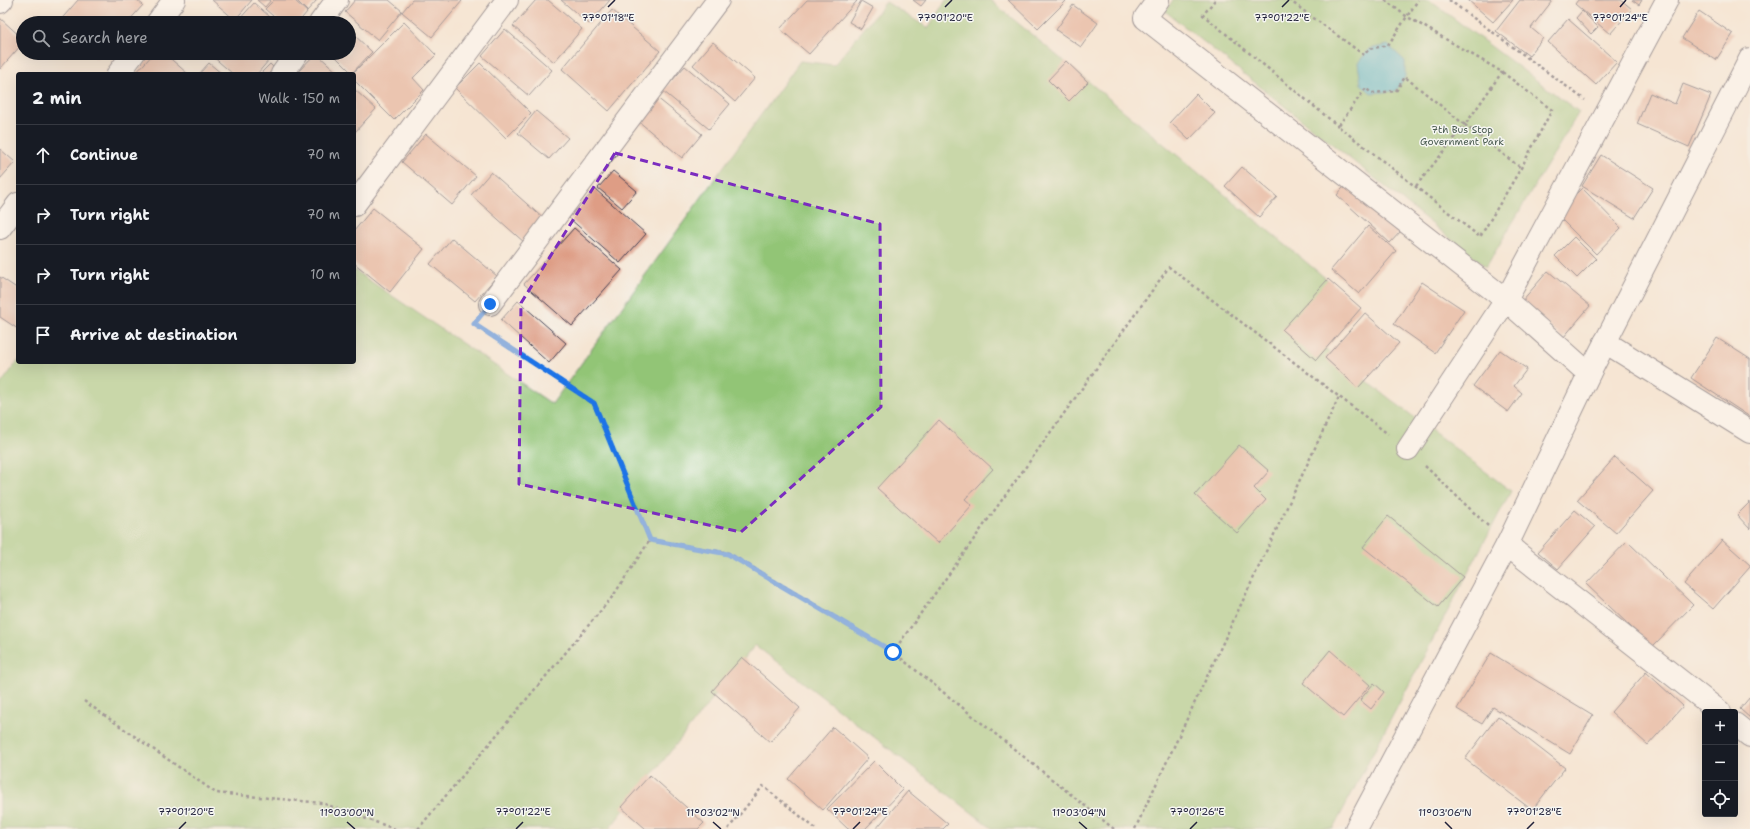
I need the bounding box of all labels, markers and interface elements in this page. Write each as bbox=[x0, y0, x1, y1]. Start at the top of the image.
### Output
text: 77°01'18"E bbox=[581, 11, 635, 24]
text: 77°01'20"E bbox=[917, 11, 973, 24]
text: 77°01'22"E bbox=[1254, 11, 1310, 24]
text: 77°01'24"E bbox=[1592, 11, 1648, 24]
search box bbox=[16, 16, 356, 60]
icon: search bbox=[30, 27, 52, 49]
text: Search here bbox=[62, 28, 148, 48]
text: 2 min bbox=[32, 87, 82, 109]
text: Walk · 150 m bbox=[258, 90, 340, 107]
park label: 7th Bus Stop Government Park bbox=[1420, 123, 1504, 148]
icon: ahead bbox=[32, 144, 54, 166]
text: Continue bbox=[70, 145, 138, 165]
text: 70 m bbox=[306, 146, 340, 163]
icon: right bbox=[32, 204, 54, 226]
text: Turn right bbox=[70, 205, 150, 225]
text: 70 m bbox=[306, 206, 340, 223]
icon: right bbox=[32, 264, 54, 286]
text: Turn right bbox=[70, 265, 150, 285]
text: 10 m bbox=[310, 266, 340, 283]
route end bbox=[481, 295, 499, 313]
icon: arrive bbox=[32, 324, 54, 346]
text: Arrive at destination bbox=[70, 325, 238, 345]
route start bbox=[884, 643, 902, 661]
map controls bbox=[1702, 709, 1738, 817]
button: + bbox=[1702, 709, 1738, 745]
button: − bbox=[1702, 745, 1738, 781]
button: locate bbox=[1702, 781, 1738, 817]
text: 77°01'20"E bbox=[158, 805, 214, 818]
text: 77°01'22"E bbox=[495, 805, 551, 818]
text: 77°01'24"E bbox=[832, 805, 888, 818]
text: 77°01'26"E bbox=[1169, 805, 1225, 818]
text: 77°01'28"E bbox=[1506, 805, 1562, 818]
text: 11°03'00"N bbox=[320, 806, 374, 819]
text: 11°03'02"N bbox=[686, 806, 740, 819]
text: 11°03'04"N bbox=[1052, 806, 1106, 819]
text: 11°03'06"N bbox=[1418, 806, 1472, 819]

